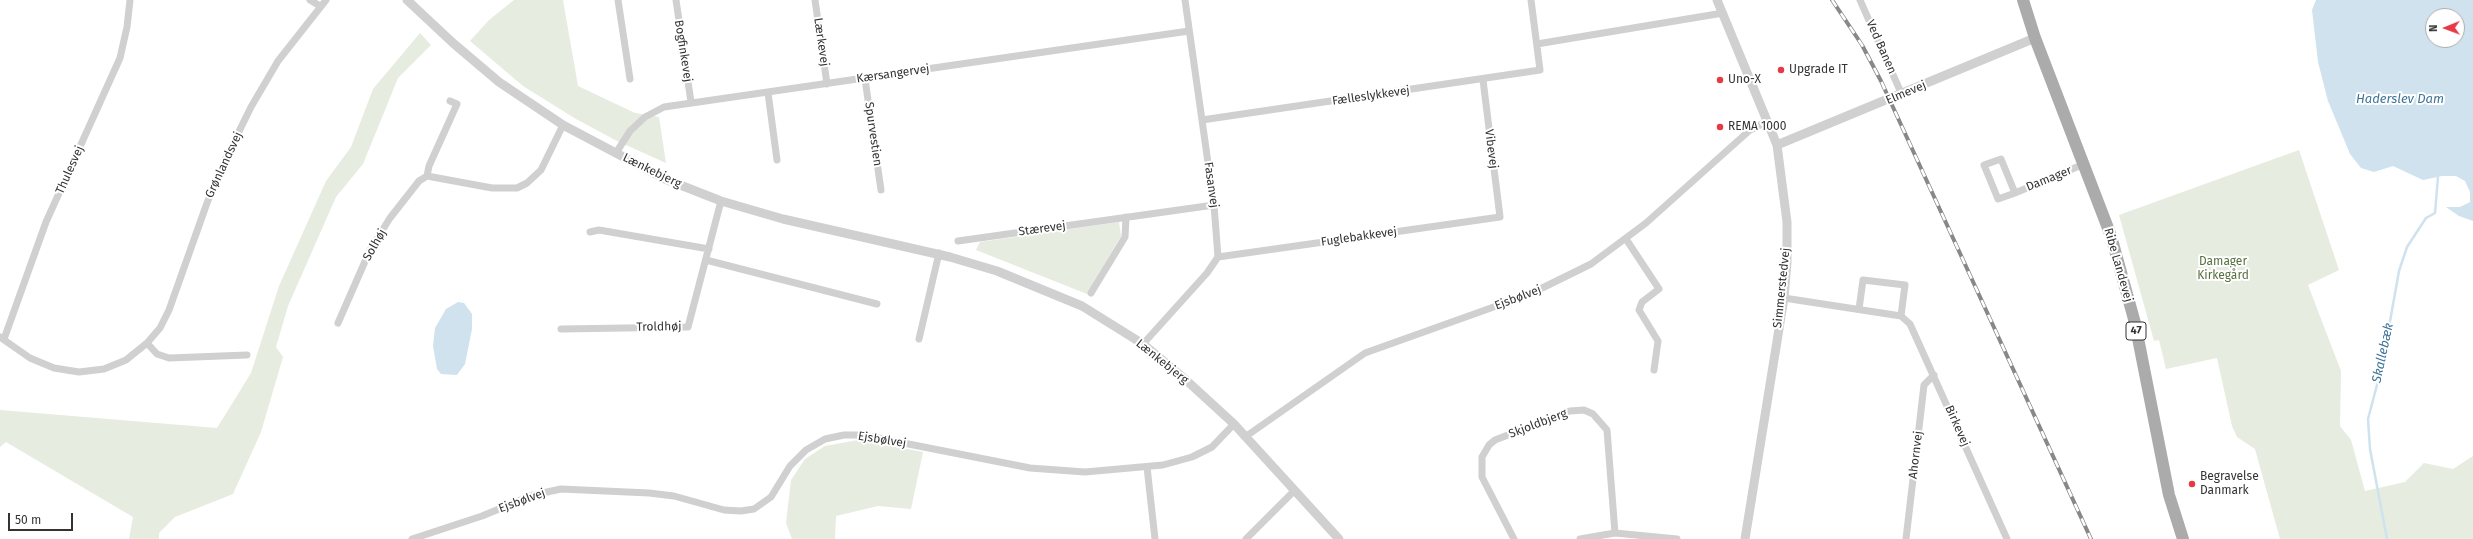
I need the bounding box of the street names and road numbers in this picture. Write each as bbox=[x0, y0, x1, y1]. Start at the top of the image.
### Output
street label: Lærkevej bbox=[810, 17, 832, 67]
street label: Ved Banen bbox=[1863, 18, 1899, 76]
street label: Bogfinkevej bbox=[671, 19, 695, 83]
street label: Kærsangervej bbox=[856, 62, 930, 86]
street label: Elmevej bbox=[1884, 78, 1928, 108]
street label: Fælleslykkevej bbox=[1331, 83, 1411, 109]
street label: Spurvestien bbox=[861, 101, 885, 167]
street label: Vibevej bbox=[1481, 129, 1501, 169]
street label: Grønlandsvej bbox=[202, 130, 246, 200]
street label: Thulesvej bbox=[53, 144, 87, 196]
street label: Lænkebjerg bbox=[620, 151, 684, 191]
street label: Fasanvej bbox=[1201, 161, 1221, 209]
street label: Damager bbox=[2024, 163, 2074, 195]
street label: Stærevej bbox=[1017, 219, 1067, 239]
street label: Fuglebakkevej bbox=[1320, 225, 1398, 249]
street label: Solhøj bbox=[360, 226, 390, 264]
street label: Ribe Landevej bbox=[2101, 226, 2135, 304]
street label: Simmerstedvej bbox=[1771, 247, 1793, 329]
street label: Ejsbølvej bbox=[1493, 283, 1543, 313]
street label: Troldhøj bbox=[636, 319, 682, 335]
road number: 47 bbox=[2126, 322, 2146, 340]
street label: Lænkebjerg bbox=[1133, 336, 1191, 388]
street label: Birkevej bbox=[1942, 403, 1972, 449]
street label: Skjoldbjerg bbox=[1507, 406, 1569, 442]
street label: Ejsbølvej bbox=[857, 429, 907, 451]
street label: Ahornvej bbox=[1906, 430, 1926, 480]
street label: Ejsbølvej bbox=[497, 486, 547, 516]

